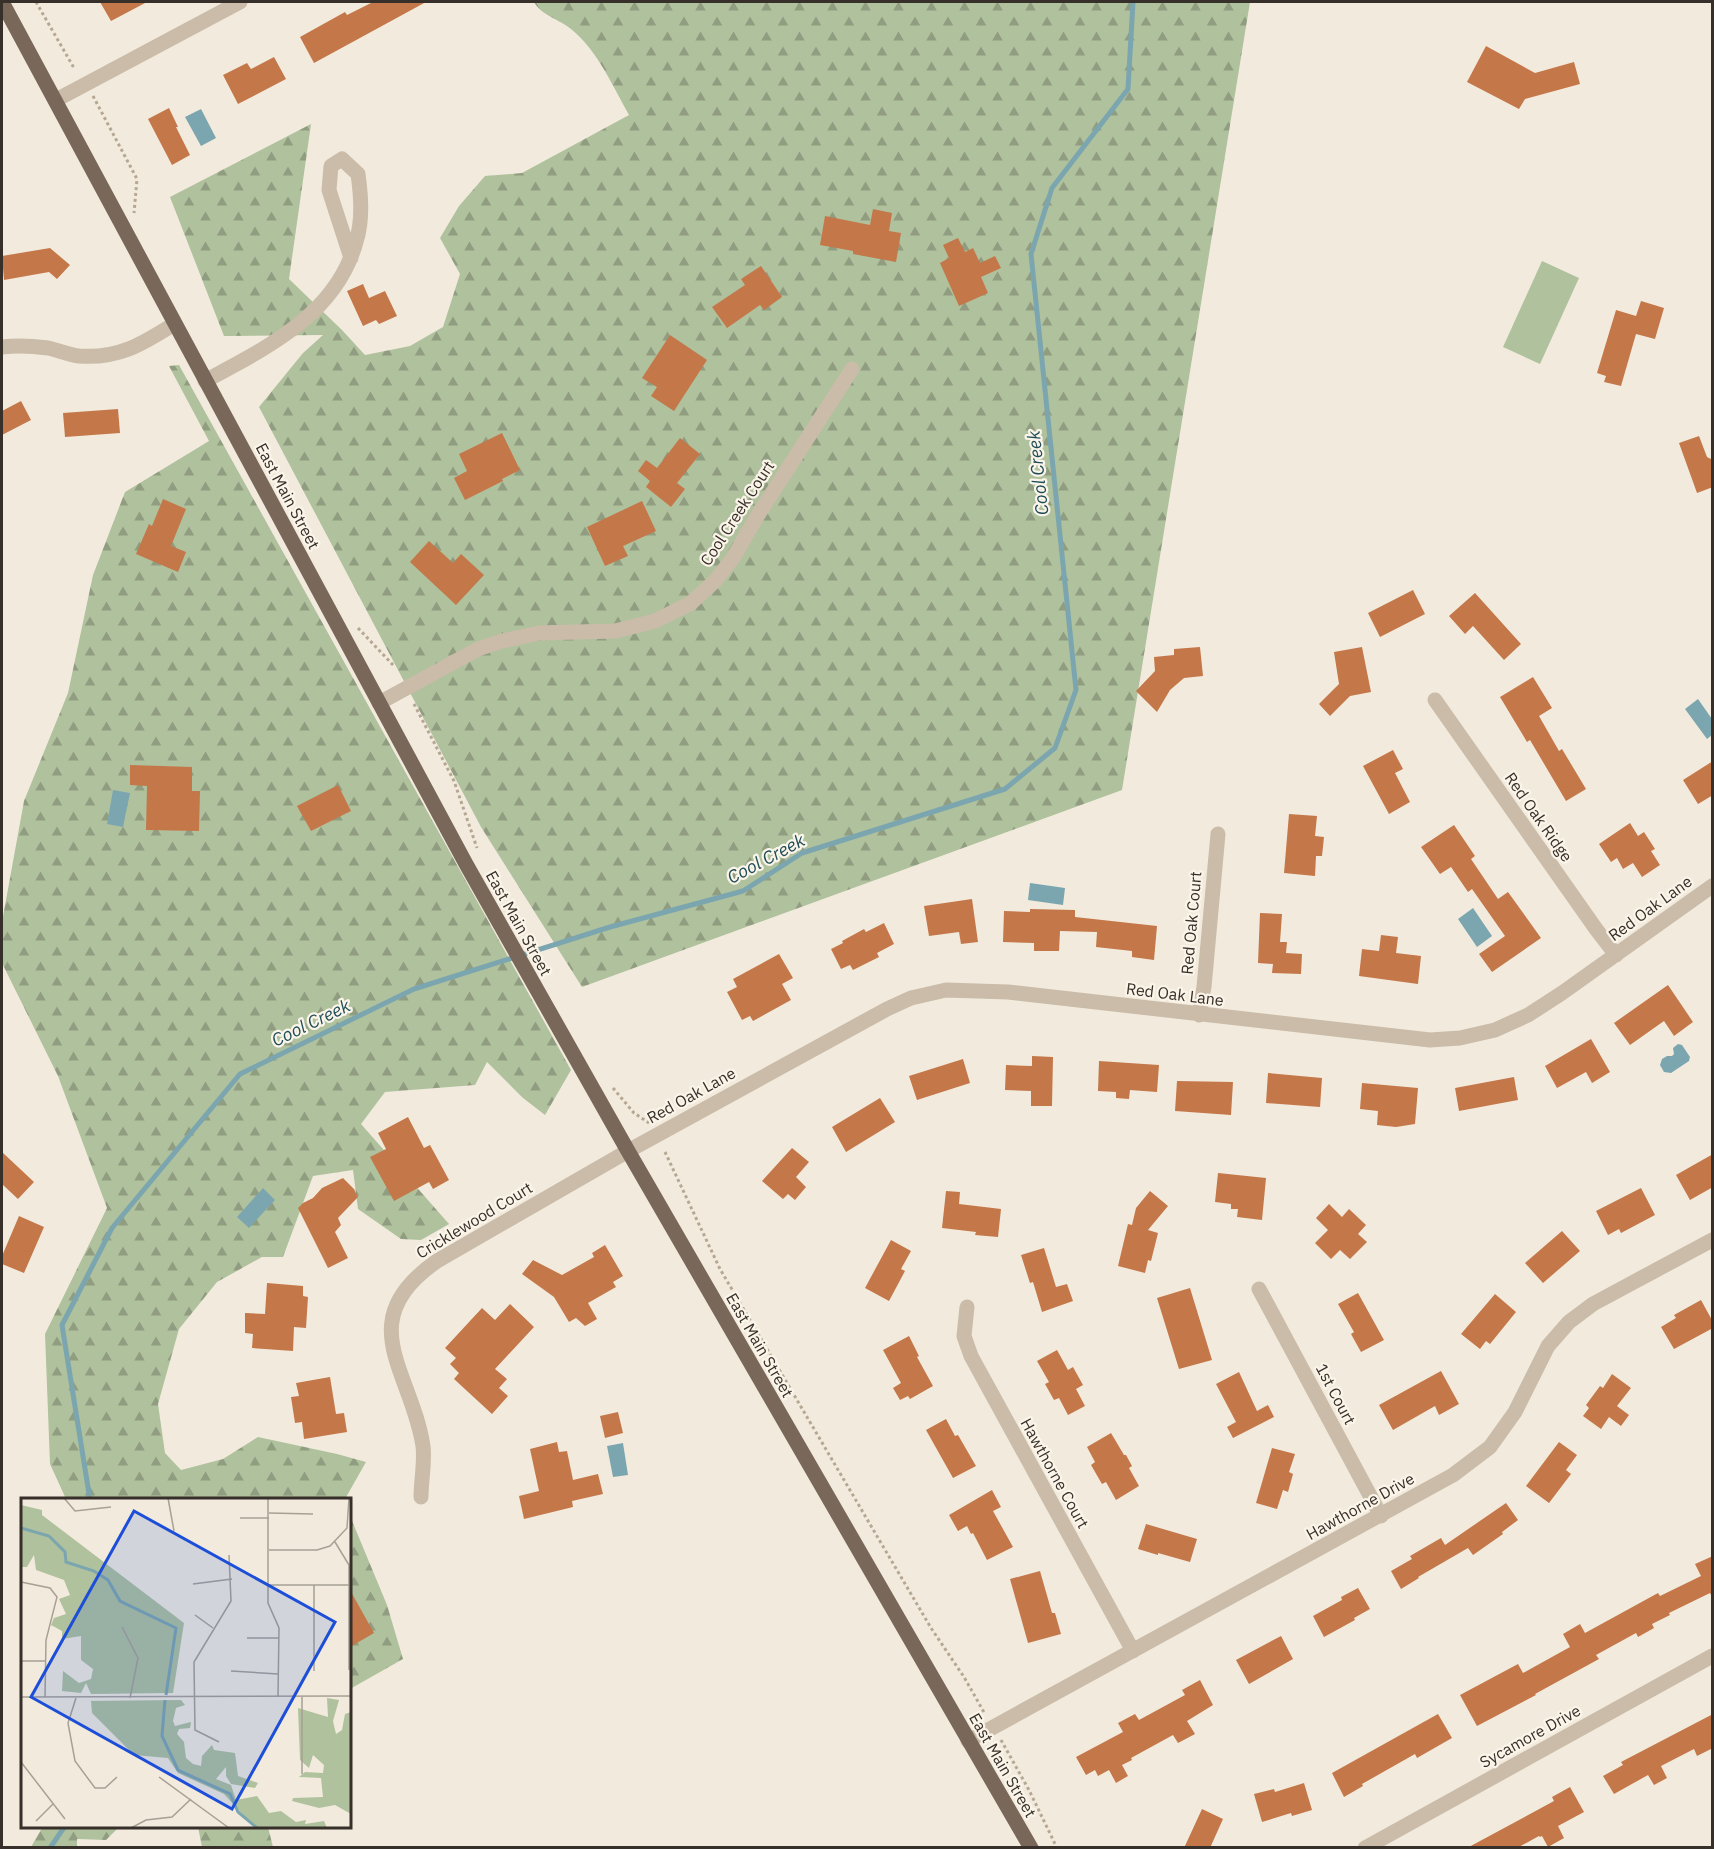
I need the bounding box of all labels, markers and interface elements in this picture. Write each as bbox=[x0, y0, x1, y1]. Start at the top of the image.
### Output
water label: Cool Creek bbox=[1022, 429, 1053, 516]
street label: East Main Street bbox=[252, 440, 324, 552]
street label: Cool Creek Court bbox=[696, 457, 778, 569]
street label: Red Oak Ridge bbox=[1501, 768, 1577, 866]
water label: Cool Creek bbox=[723, 828, 809, 889]
street label: East Main Street bbox=[482, 867, 556, 979]
street label: Red Oak Court bbox=[1177, 871, 1205, 975]
street label: Red Oak Lane bbox=[1604, 871, 1696, 945]
street label: Red Oak Lane bbox=[1125, 978, 1225, 1010]
water label: Cool Creek bbox=[268, 993, 354, 1051]
street label: Red Oak Lane bbox=[643, 1062, 739, 1128]
street label: Cricklewood Court bbox=[412, 1177, 536, 1263]
street label: East Main Street bbox=[722, 1289, 798, 1401]
street label: 1st Court bbox=[1312, 1360, 1360, 1428]
street label: Hawthorne Court bbox=[1016, 1414, 1094, 1532]
street label: Hawthorne Drive bbox=[1302, 1468, 1418, 1544]
inset map bbox=[21, 1498, 351, 1828]
street label: Sycamore Drive bbox=[1476, 1700, 1584, 1772]
street label: East Main Street bbox=[965, 1709, 1041, 1821]

